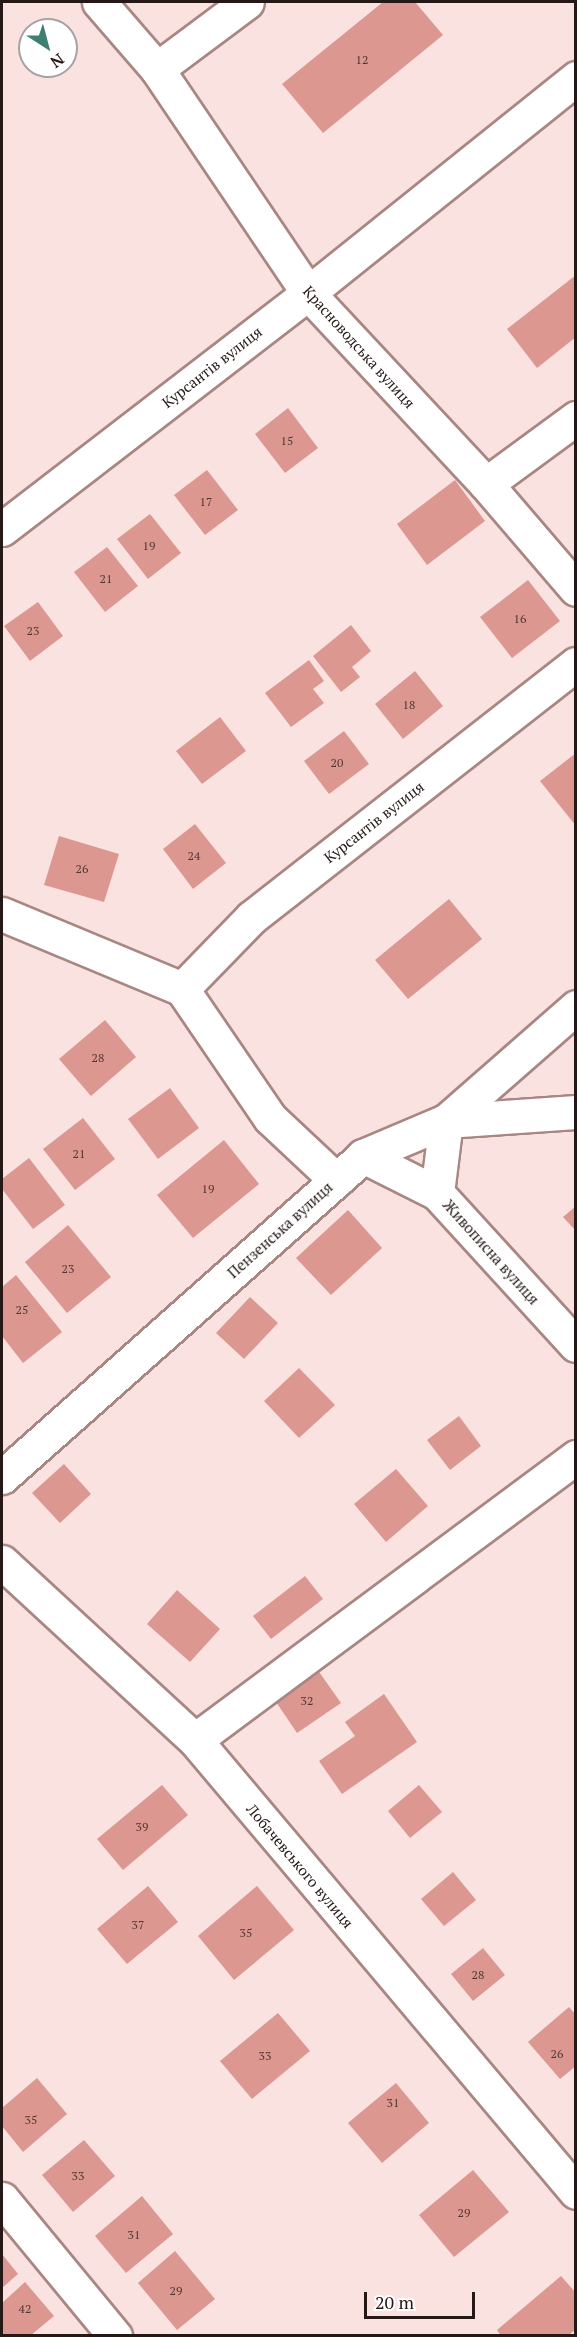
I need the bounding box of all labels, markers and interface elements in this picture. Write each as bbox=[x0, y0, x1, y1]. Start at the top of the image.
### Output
north arrow bbox=[18, 18, 78, 78]
text: N bbox=[46, 48, 69, 73]
house number: 12 bbox=[356, 53, 368, 67]
street label: Красноводська вулиця bbox=[299, 282, 419, 412]
street label: Курсантів вулиця bbox=[158, 322, 266, 412]
house number: 15 bbox=[281, 434, 293, 448]
house number: 17 bbox=[200, 495, 212, 509]
house number: 19 bbox=[143, 539, 155, 553]
house number: 21 bbox=[100, 572, 112, 586]
house number: 16 bbox=[514, 612, 526, 626]
house number: 23 bbox=[27, 624, 39, 638]
house number: 18 bbox=[403, 698, 415, 712]
house number: 20 bbox=[331, 756, 343, 770]
street label: Курсантів вулиця bbox=[320, 777, 428, 867]
house number: 24 bbox=[188, 849, 200, 863]
house number: 26 bbox=[76, 862, 88, 876]
house number: 28 bbox=[92, 1051, 104, 1065]
house number: 21 bbox=[73, 1147, 85, 1161]
street label: Пензенська вулиця bbox=[224, 1178, 336, 1282]
house number: 19 bbox=[202, 1182, 214, 1196]
street label: Живописна вулиця bbox=[439, 1196, 543, 1308]
house number: 23 bbox=[62, 1262, 74, 1276]
house number: 25 bbox=[16, 1303, 28, 1317]
house number: 32 bbox=[301, 1694, 313, 1708]
street label: Лобачевського вулиця bbox=[243, 1800, 357, 1932]
house number: 39 bbox=[136, 1820, 148, 1834]
house number: 37 bbox=[132, 1918, 144, 1932]
house number: 35 bbox=[240, 1926, 252, 1940]
house number: 28 bbox=[472, 1968, 484, 1982]
house number: 26 bbox=[551, 2047, 563, 2061]
house number: 33 bbox=[259, 2049, 271, 2063]
house number: 31 bbox=[387, 2096, 399, 2110]
house number: 35 bbox=[25, 2113, 37, 2127]
house number: 33 bbox=[72, 2169, 84, 2183]
house number: 29 bbox=[458, 2206, 470, 2220]
house number: 31 bbox=[128, 2228, 140, 2242]
scale bar bbox=[367, 2280, 478, 2318]
house number: 29 bbox=[170, 2284, 182, 2298]
text: 20 m bbox=[375, 2290, 414, 2314]
house number: 42 bbox=[19, 2302, 31, 2316]

